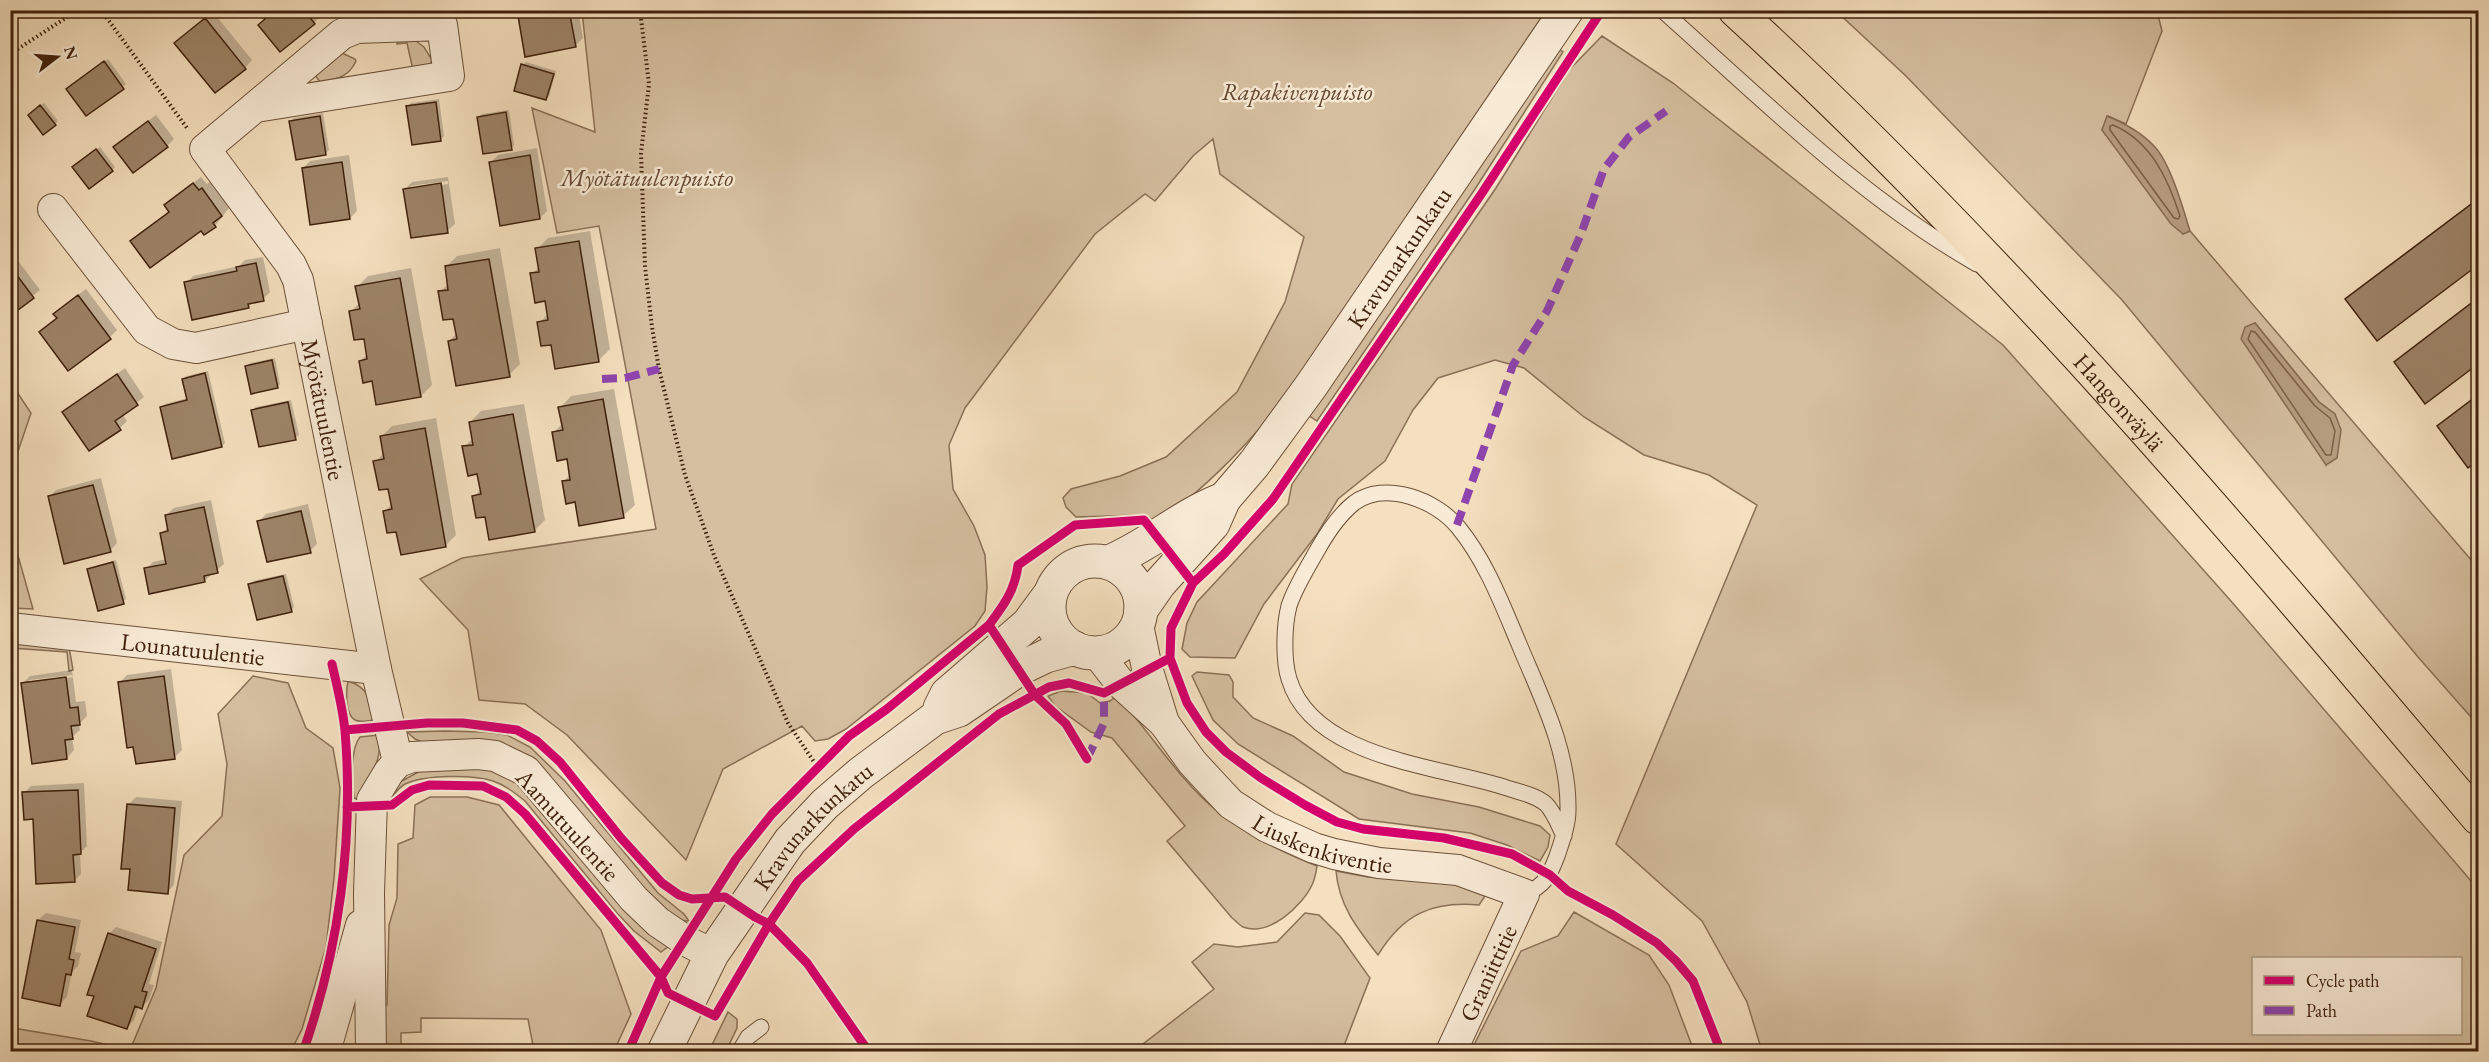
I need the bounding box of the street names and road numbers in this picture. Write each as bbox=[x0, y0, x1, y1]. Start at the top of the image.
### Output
street label: Kravunarkunkatu bbox=[1339, 180, 1458, 334]
street label: Myötätuulentie bbox=[295, 336, 353, 483]
street label: Hangonväylä bbox=[2067, 346, 2172, 458]
street label: Lounatuulentie bbox=[119, 625, 266, 672]
street label: Kravunarkunkatu bbox=[746, 754, 879, 896]
street label: Aamutuulentie bbox=[509, 762, 627, 888]
street label: Liuskenkiventie bbox=[1247, 806, 1394, 880]
street label: Graniittitie bbox=[1452, 920, 1524, 1026]

